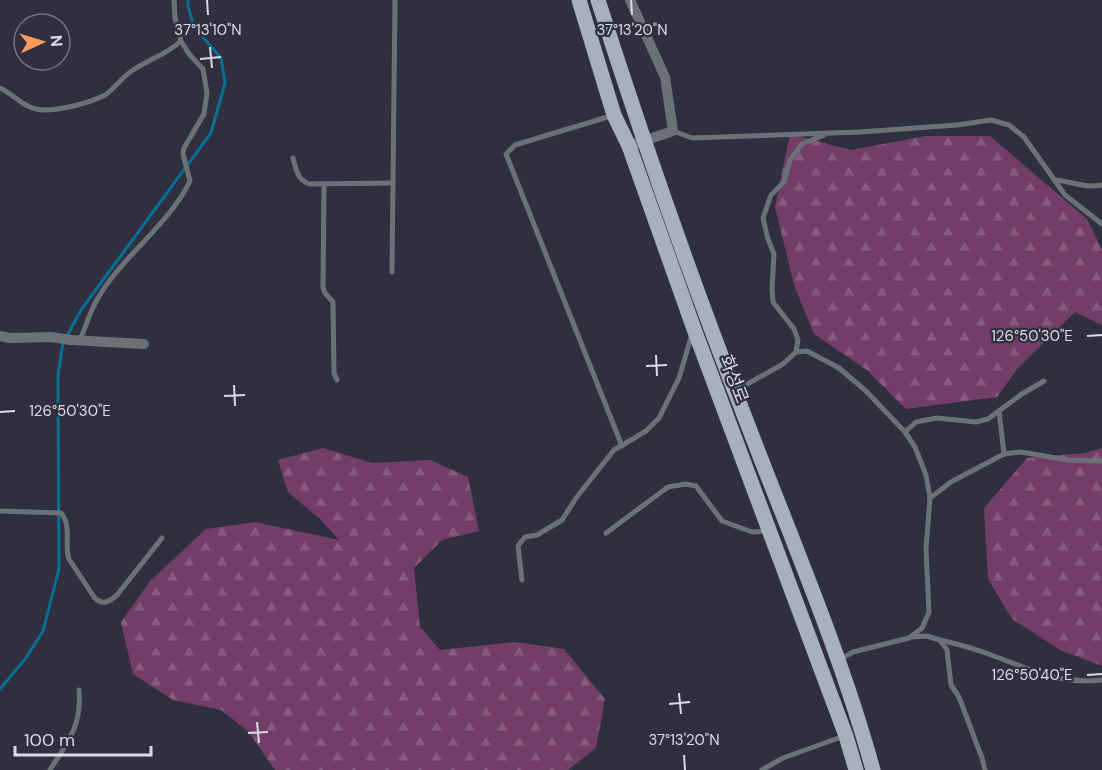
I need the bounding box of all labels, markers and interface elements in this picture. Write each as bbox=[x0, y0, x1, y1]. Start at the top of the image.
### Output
north arrow bbox=[12, 12, 72, 72]
text: 37°13'10"N bbox=[174, 20, 242, 40]
text: 37°13'20"N bbox=[596, 20, 668, 40]
text: N bbox=[46, 34, 67, 48]
text: 126°50'30"E bbox=[991, 326, 1073, 346]
street label: 화성로 bbox=[714, 352, 754, 406]
text: 126°50'30"E bbox=[29, 401, 111, 421]
text: 126°50'40"E bbox=[991, 665, 1073, 685]
scale bar bbox=[15, 719, 152, 757]
text: 100 m bbox=[24, 728, 75, 752]
text: 37°13'20"N bbox=[648, 730, 720, 750]

